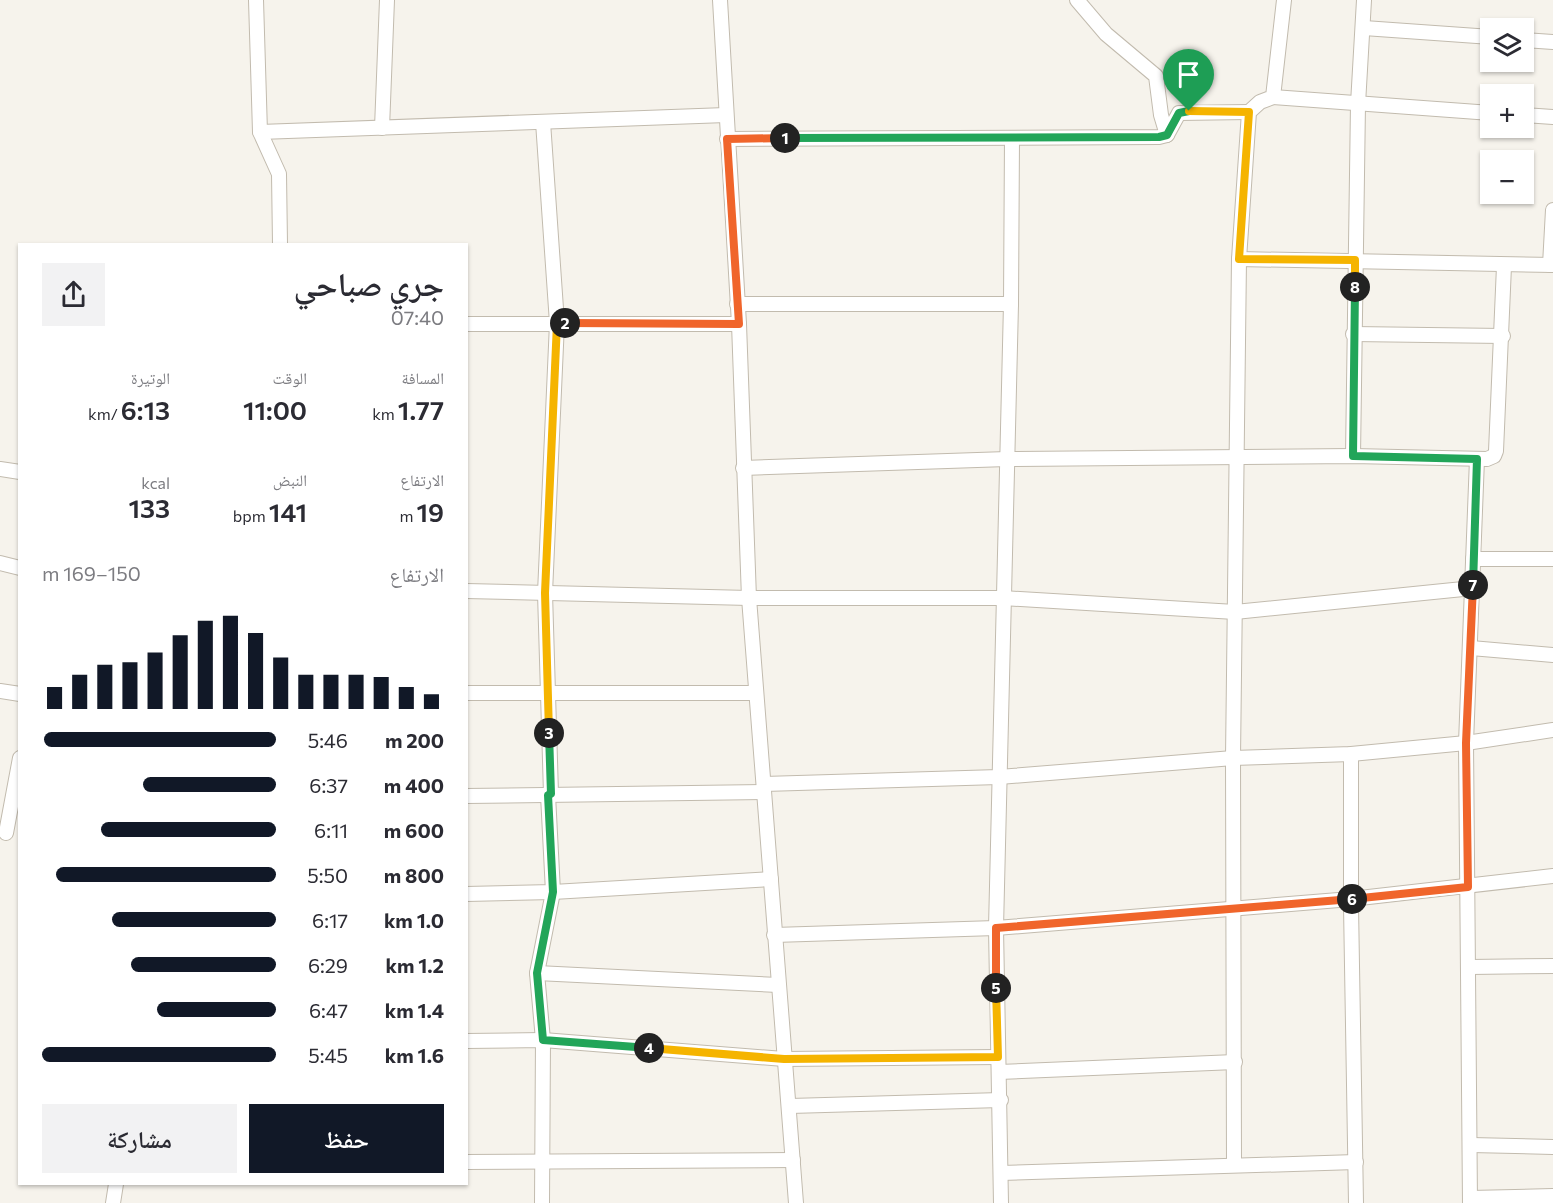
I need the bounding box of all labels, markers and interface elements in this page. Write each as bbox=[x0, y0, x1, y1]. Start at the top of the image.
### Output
map controls bbox=[1480, 18, 1534, 204]
button: layers bbox=[1480, 18, 1534, 72]
pin bbox=[1163, 49, 1214, 111]
icon: arrive bbox=[1172, 58, 1205, 91]
button: + bbox=[1480, 84, 1534, 138]
pin: 1 bbox=[770, 123, 800, 153]
text: 1 bbox=[781, 128, 789, 147]
button: − bbox=[1480, 150, 1534, 204]
text: جري صباحي bbox=[294, 262, 444, 303]
button: share bbox=[42, 263, 105, 326]
pin: 8 bbox=[1340, 272, 1370, 302]
text: 8 bbox=[1350, 277, 1360, 296]
text: 07:40 bbox=[391, 305, 444, 329]
pin: 2 bbox=[550, 308, 580, 338]
text: 2 bbox=[560, 313, 570, 332]
text: الوتيرة bbox=[131, 368, 170, 387]
text: الوقت bbox=[273, 368, 307, 387]
text: المسافة bbox=[402, 368, 444, 387]
text: 6:13 bbox=[121, 394, 170, 425]
text: 11:00 bbox=[243, 394, 307, 425]
text: 1.77 bbox=[398, 394, 444, 425]
text: /km bbox=[88, 404, 121, 423]
text: km bbox=[372, 404, 398, 423]
text: النبض bbox=[273, 470, 307, 489]
text: الارتفاع bbox=[400, 470, 444, 489]
text: kcal bbox=[141, 473, 170, 492]
text: 133 bbox=[128, 492, 170, 523]
text: 141 bbox=[269, 496, 307, 527]
text: 19 bbox=[416, 496, 444, 527]
text: bpm bbox=[233, 506, 269, 525]
text: m bbox=[399, 506, 416, 525]
text: 150–169 m bbox=[42, 561, 141, 585]
text: الارتفاع bbox=[389, 562, 444, 586]
pin: 7 bbox=[1458, 570, 1488, 600]
text: 7 bbox=[1469, 575, 1477, 594]
pin: 3 bbox=[534, 718, 564, 748]
text: 3 bbox=[544, 723, 554, 742]
text: 5:46 bbox=[308, 728, 348, 752]
text: 200 m bbox=[385, 728, 444, 752]
text: 6:37 bbox=[309, 773, 348, 797]
text: 400 m bbox=[384, 773, 444, 797]
text: 6:11 bbox=[314, 818, 348, 842]
text: 600 m bbox=[384, 818, 444, 842]
text: 5:50 bbox=[307, 863, 348, 887]
text: 800 m bbox=[384, 863, 444, 887]
pin: 6 bbox=[1337, 884, 1367, 914]
text: 6 bbox=[1347, 889, 1357, 908]
text: 6:17 bbox=[312, 908, 348, 932]
text: 1.0 km bbox=[384, 908, 444, 932]
text: 6:29 bbox=[308, 953, 348, 977]
text: 1.2 km bbox=[386, 953, 444, 977]
pin: 5 bbox=[981, 973, 1011, 1003]
text: 5 bbox=[991, 978, 1001, 997]
text: 6:47 bbox=[309, 998, 348, 1022]
text: 1.4 km bbox=[385, 998, 444, 1022]
pin: 4 bbox=[634, 1033, 664, 1063]
text: 4 bbox=[644, 1038, 654, 1057]
text: 5:45 bbox=[308, 1043, 348, 1067]
text: 1.6 km bbox=[385, 1043, 444, 1067]
button: مشاركة bbox=[42, 1104, 237, 1173]
button: حفظ bbox=[249, 1104, 444, 1173]

